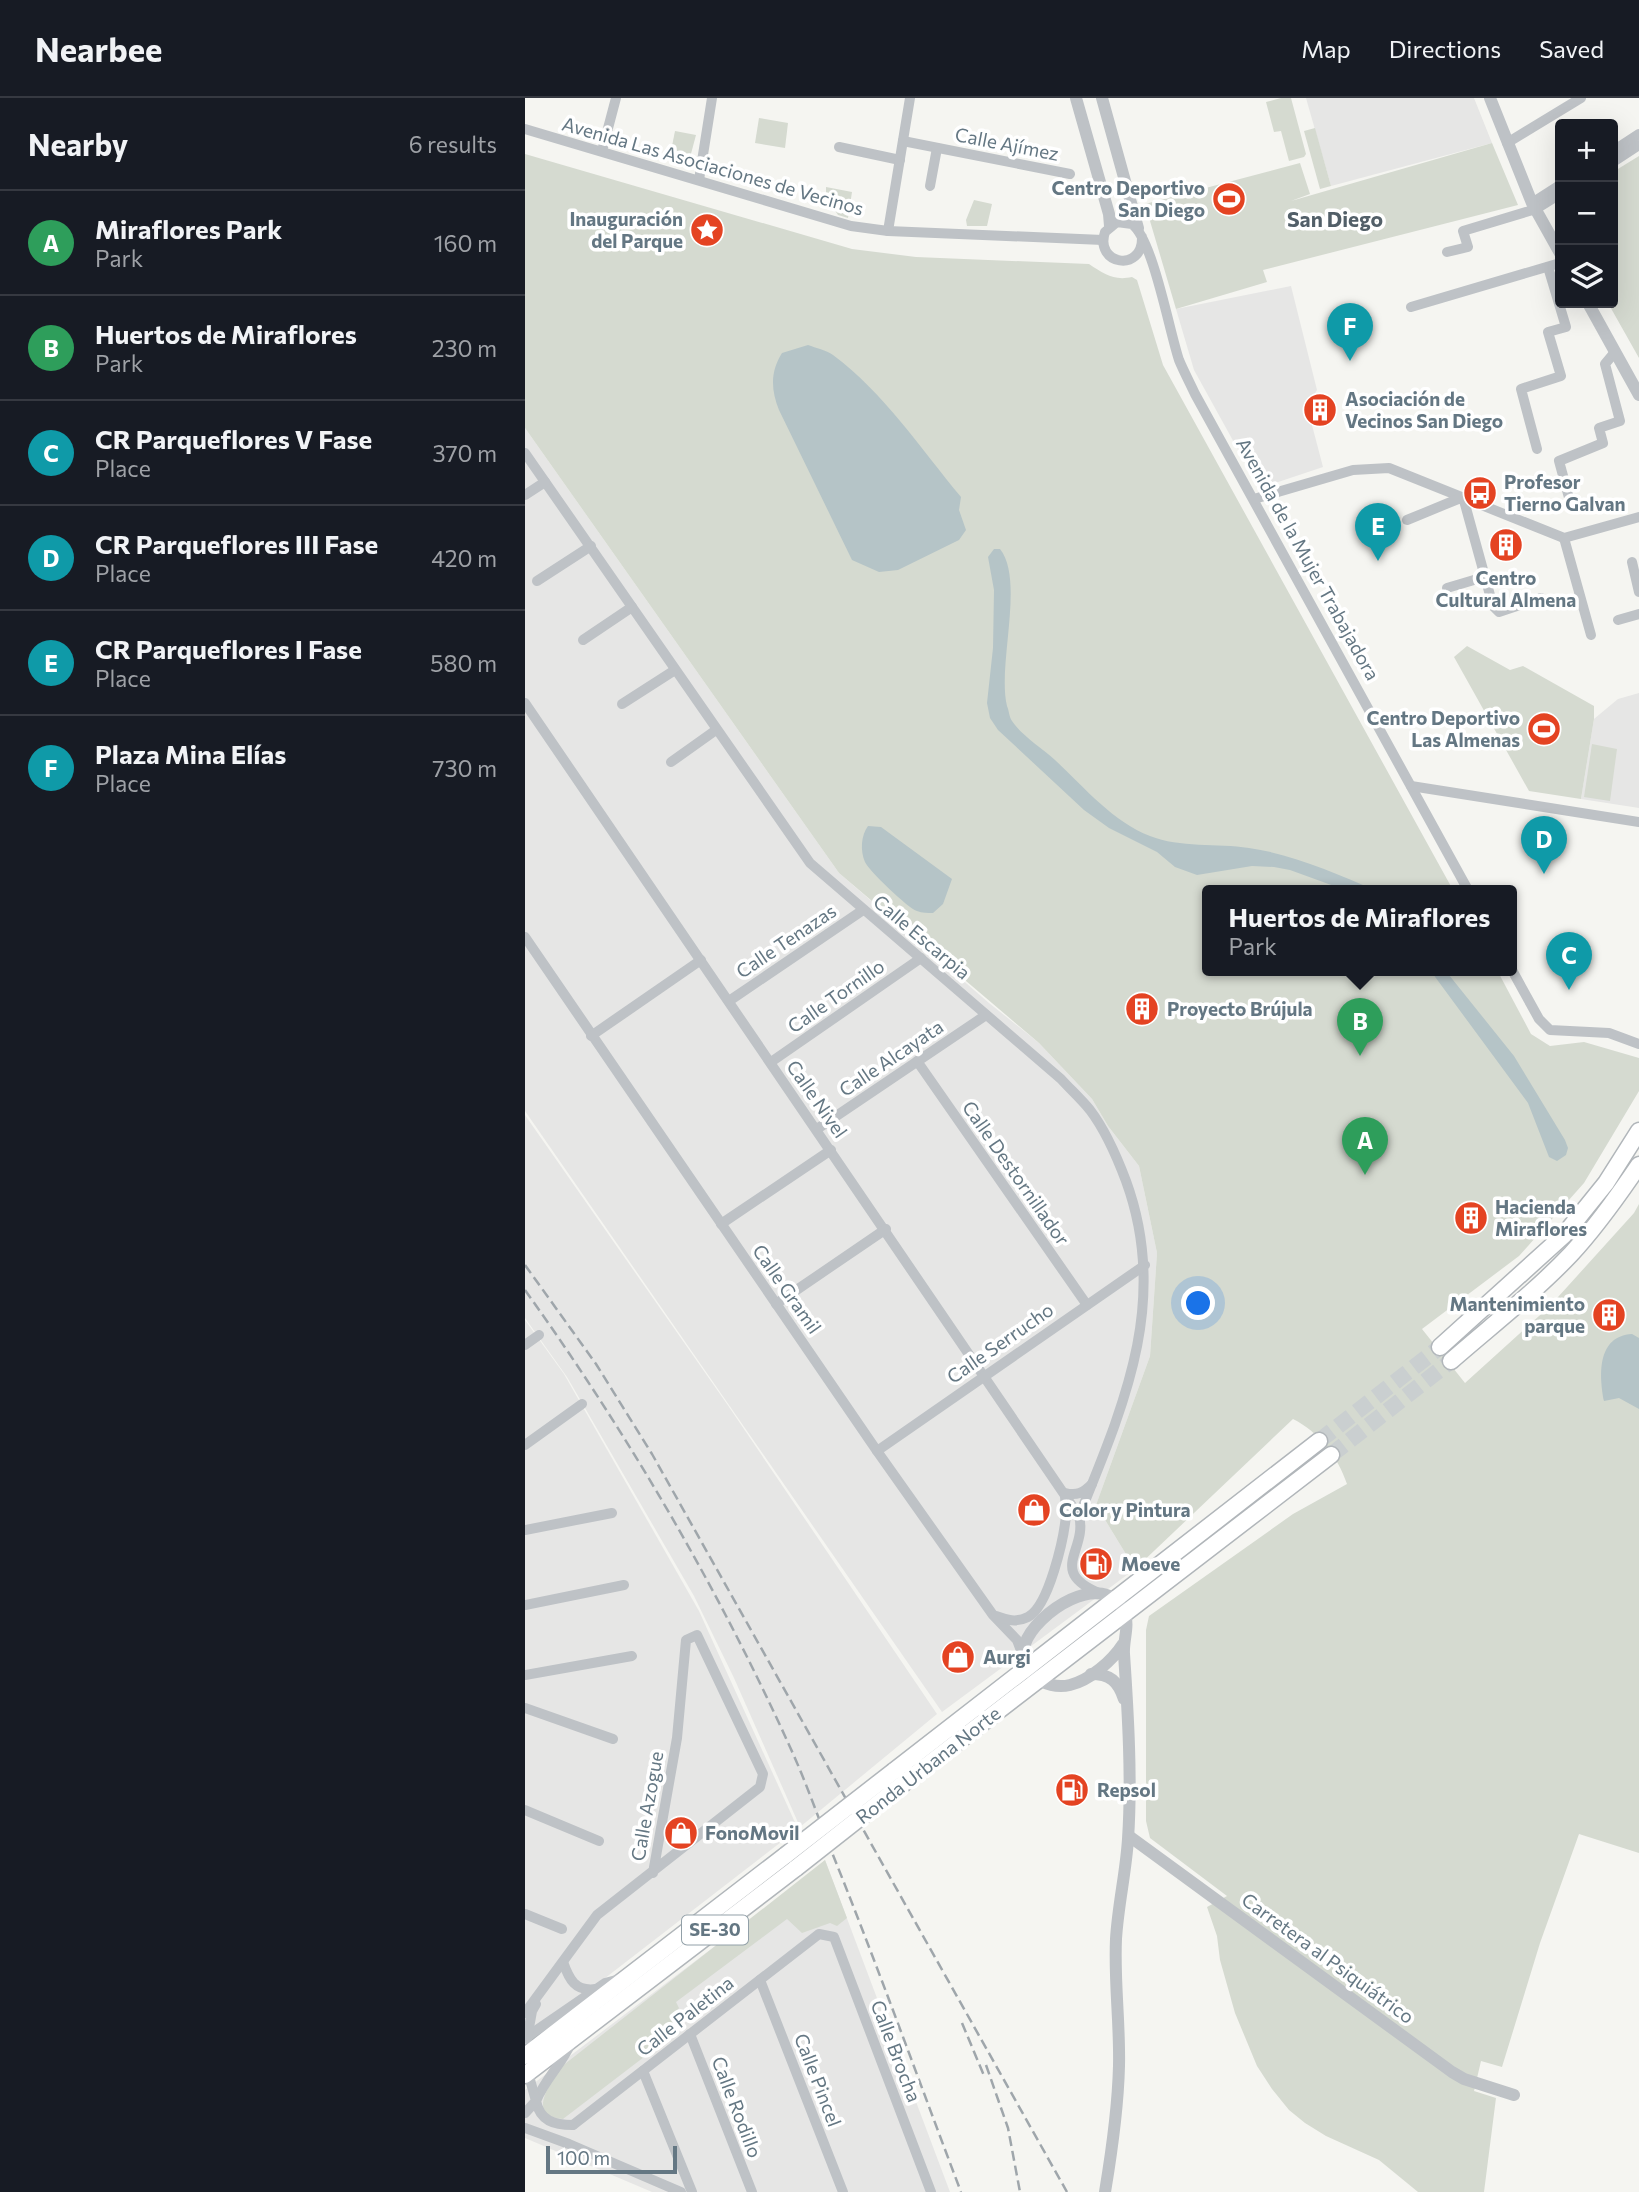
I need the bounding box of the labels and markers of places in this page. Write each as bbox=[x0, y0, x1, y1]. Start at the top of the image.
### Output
place label: Centro Deportivo San Diego bbox=[1051, 176, 1205, 221]
sports icon: Centro Deportivo San Diego bbox=[1210, 180, 1248, 218]
place label: Inauguración del Parque bbox=[569, 207, 683, 252]
place icon: Inauguración del Parque bbox=[688, 211, 726, 249]
pin: F bbox=[1327, 303, 1373, 361]
place label: Asociación de Vecinos San Diego bbox=[1345, 387, 1503, 432]
building icon: Asociación de Vecinos San Diego bbox=[1301, 391, 1339, 429]
place label: Profesor Tierno Galvan bbox=[1504, 470, 1626, 515]
bus stop icon: Profesor Tierno Galvan bbox=[1461, 474, 1499, 512]
pin: E bbox=[1355, 503, 1401, 561]
building icon: Centro Cultural Almena bbox=[1487, 526, 1525, 564]
place label: Centro Cultural Almena bbox=[1436, 566, 1576, 611]
place label: Centro Deportivo Las Almenas bbox=[1366, 706, 1520, 751]
sports icon: Centro Deportivo Las Almenas bbox=[1525, 710, 1563, 748]
pin: D bbox=[1521, 816, 1567, 874]
pin: C bbox=[1546, 932, 1592, 990]
building icon: Proyecto Brújula bbox=[1123, 990, 1161, 1028]
place label: Proyecto Brújula bbox=[1167, 997, 1313, 1020]
pin: B bbox=[1337, 998, 1383, 1056]
pin: A bbox=[1342, 1117, 1388, 1175]
place label: Hacienda Miraflores bbox=[1495, 1195, 1587, 1240]
building icon: Hacienda Miraflores bbox=[1452, 1199, 1490, 1237]
place label: Mantenimiento parque bbox=[1449, 1292, 1585, 1337]
building icon: Mantenimiento parque bbox=[1590, 1296, 1628, 1334]
shop icon: Color y Pintura bbox=[1015, 1491, 1053, 1529]
place label: Color y Pintura bbox=[1059, 1498, 1191, 1521]
fuel station icon: Moeve bbox=[1077, 1545, 1115, 1583]
place label: Moeve bbox=[1121, 1552, 1180, 1575]
shop icon: Aurgi bbox=[939, 1638, 977, 1676]
place label: Aurgi bbox=[983, 1645, 1031, 1668]
fuel station icon: Repsol bbox=[1053, 1771, 1091, 1809]
place label: Repsol bbox=[1097, 1778, 1156, 1801]
shop icon: FonoMovil bbox=[662, 1814, 700, 1852]
place label: FonoMovil bbox=[705, 1821, 799, 1844]

